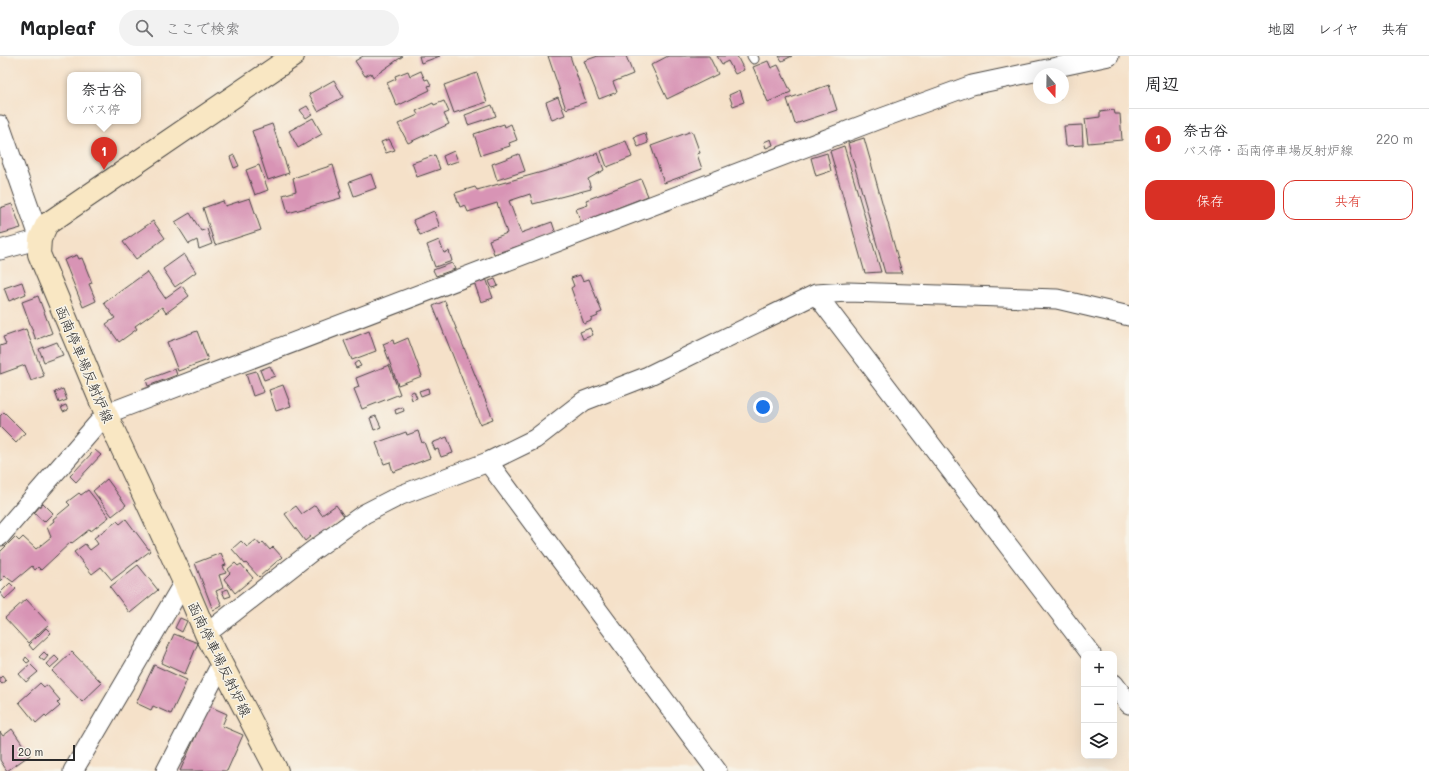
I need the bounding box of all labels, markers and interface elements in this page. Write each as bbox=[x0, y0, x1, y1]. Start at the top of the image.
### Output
search box bbox=[119, 10, 399, 46]
text: Mapleaf bbox=[20, 15, 95, 40]
icon: search bbox=[133, 17, 155, 39]
text: ここで検索 bbox=[165, 18, 240, 38]
text: 地図 bbox=[1268, 19, 1296, 38]
text: レイヤ bbox=[1318, 19, 1359, 38]
text: 共有 bbox=[1381, 19, 1409, 38]
north arrow bbox=[1033, 68, 1069, 104]
popup bbox=[67, 72, 141, 124]
text: 周辺 bbox=[1145, 72, 1179, 94]
text: 奈古谷 bbox=[81, 79, 127, 99]
text: バス停 bbox=[81, 100, 121, 117]
text: 奈古谷 bbox=[1183, 120, 1228, 140]
text: 1 bbox=[1155, 130, 1161, 147]
text: 220 m bbox=[1376, 130, 1413, 147]
pin: 1 bbox=[91, 137, 117, 170]
text: バス停 · 函南停車場反射炉線 bbox=[1183, 141, 1353, 158]
button: 保存 bbox=[1145, 180, 1275, 220]
button: 共有 bbox=[1283, 180, 1413, 220]
street label: 函南停車場反射炉線 bbox=[52, 302, 118, 426]
your location bbox=[753, 397, 773, 417]
street label: 函南停車場反射炉線 bbox=[184, 598, 256, 720]
map controls bbox=[1081, 651, 1117, 759]
button: + bbox=[1081, 651, 1117, 687]
button: − bbox=[1081, 687, 1117, 723]
button: layers bbox=[1081, 723, 1117, 759]
scale bar bbox=[12, 743, 75, 762]
text: 20 m bbox=[18, 744, 43, 759]

